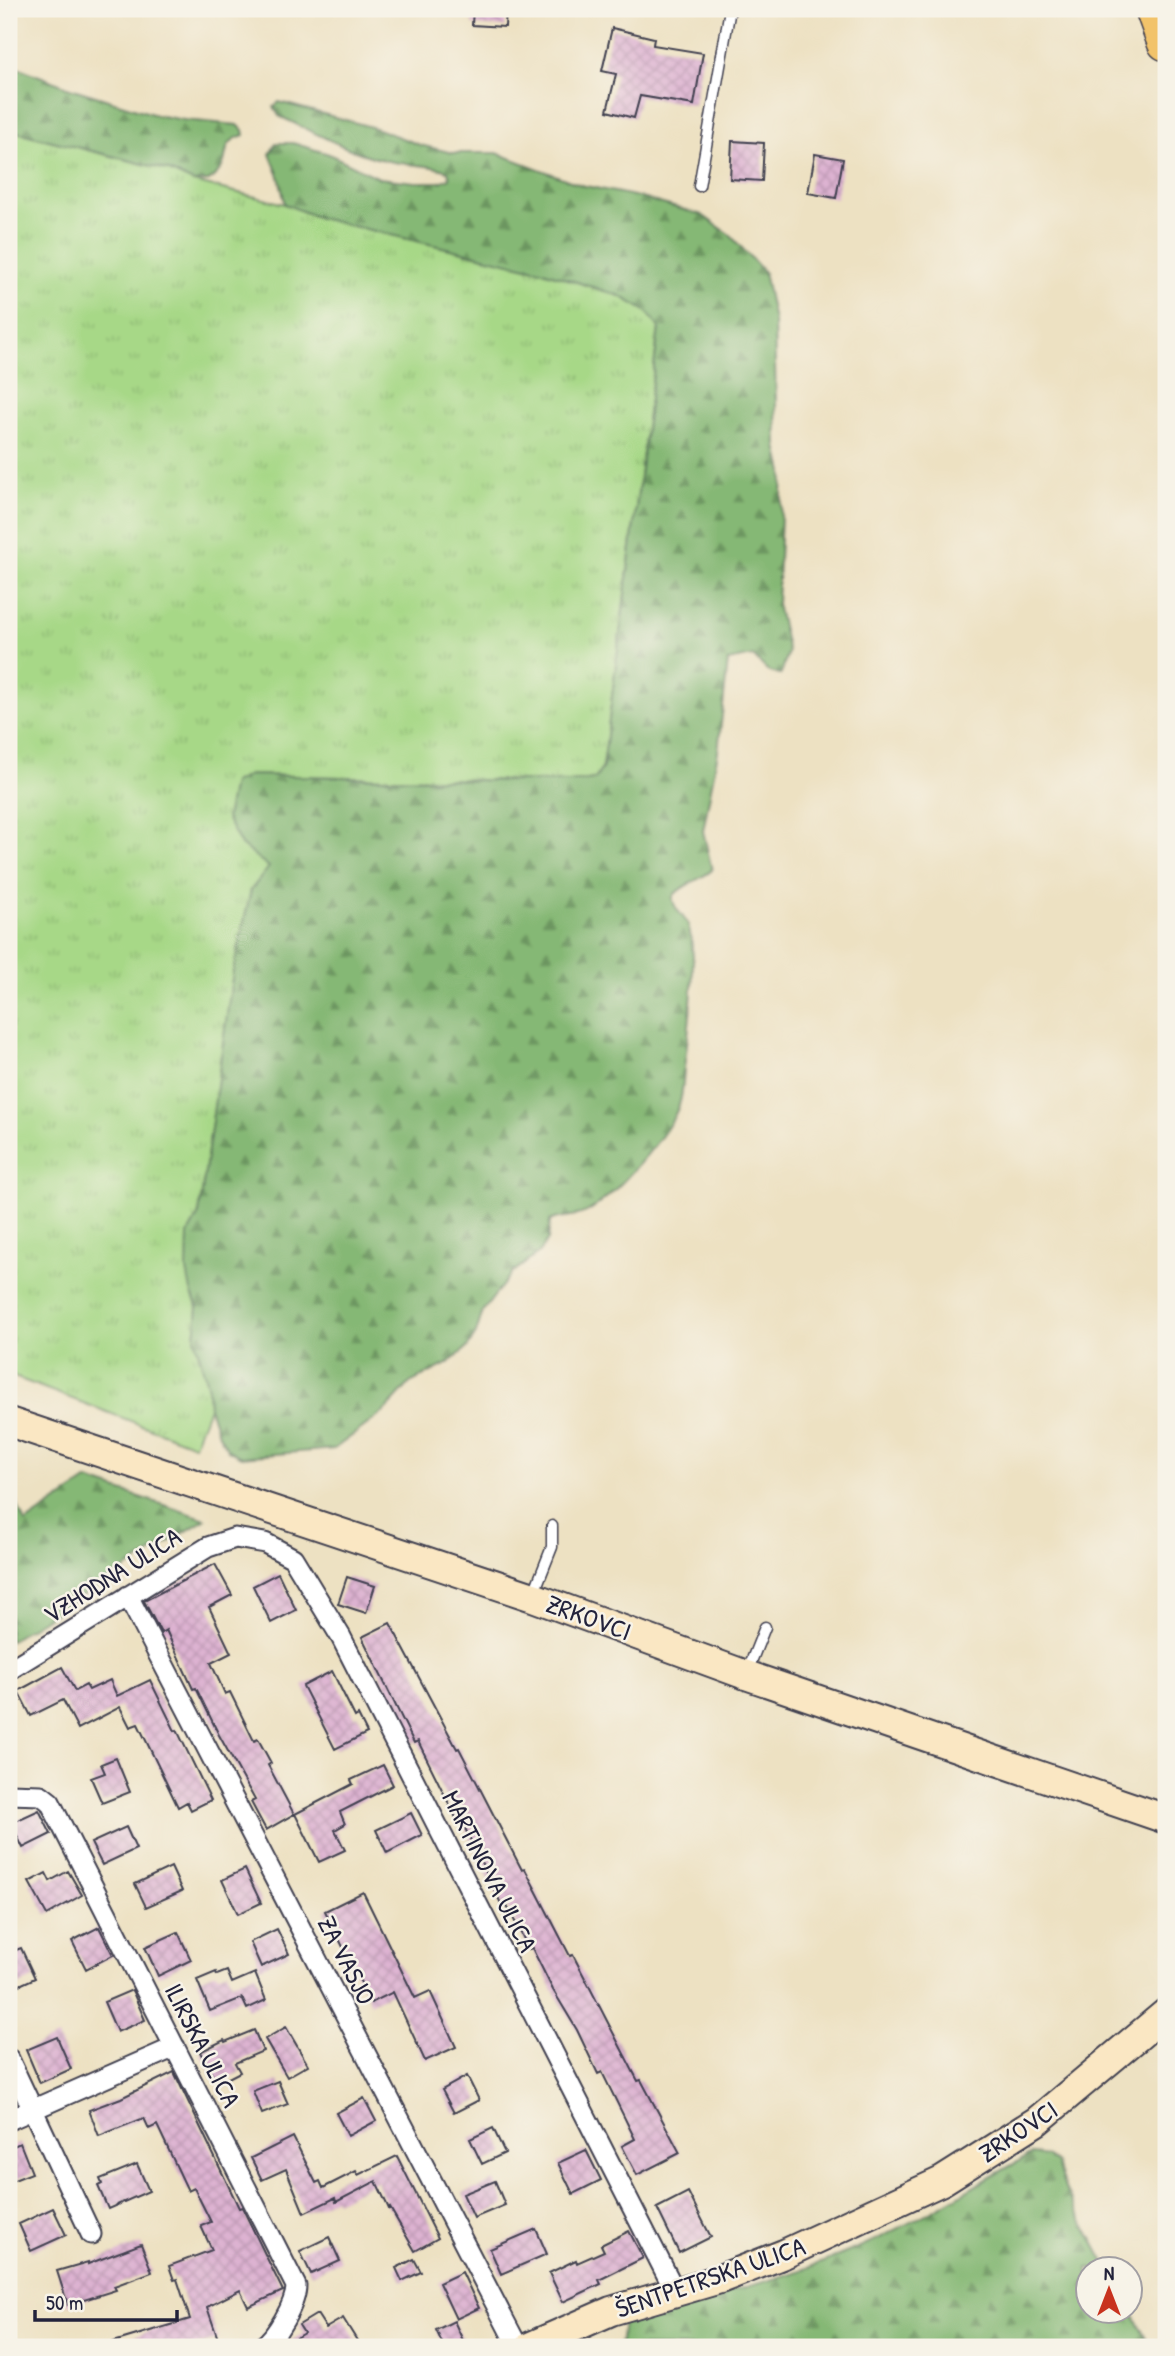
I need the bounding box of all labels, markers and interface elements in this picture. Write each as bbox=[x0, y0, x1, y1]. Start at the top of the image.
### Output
street label: VZHODNA ULICA bbox=[36, 1519, 188, 1631]
street label: ZRKOVCI bbox=[542, 1586, 636, 1648]
street label: MARTINOVA ULICA bbox=[434, 1784, 546, 1958]
street label: ZA VASJO bbox=[310, 1910, 384, 2010]
street label: ILIRSKA ULICA bbox=[157, 1977, 249, 2113]
street label: ZRKOVCI bbox=[972, 2092, 1064, 2170]
street label: ŠENTPETRSKA ULICA bbox=[610, 2228, 810, 2326]
north arrow bbox=[1074, 2254, 1144, 2324]
text: N bbox=[1104, 2260, 1114, 2286]
scale bar bbox=[35, 2279, 177, 2323]
text: 50 m bbox=[46, 2288, 83, 2317]

